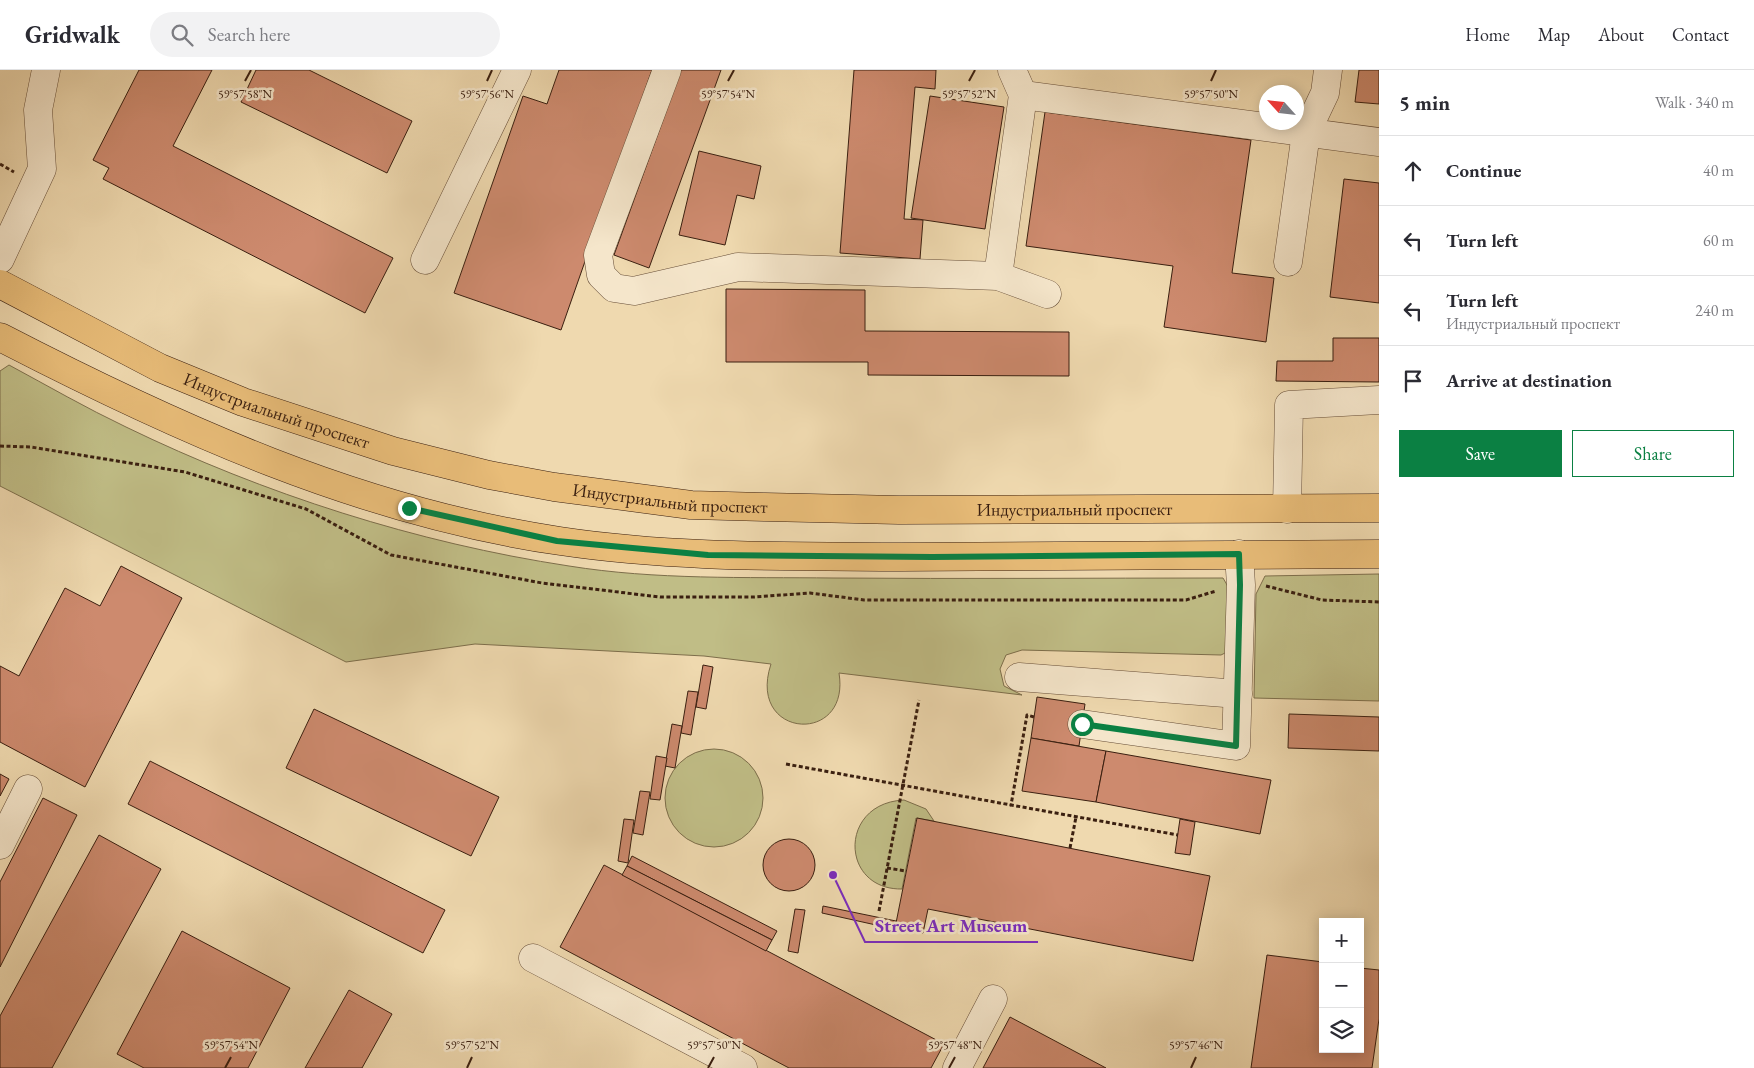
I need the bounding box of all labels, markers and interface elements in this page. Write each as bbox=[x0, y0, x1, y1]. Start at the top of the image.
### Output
search box bbox=[150, 12, 500, 57]
text: Gridwalk bbox=[25, 19, 120, 50]
icon: search bbox=[168, 21, 196, 49]
text: Search here bbox=[208, 22, 290, 47]
text: Home bbox=[1465, 23, 1510, 46]
text: Map bbox=[1538, 23, 1570, 46]
text: About bbox=[1598, 23, 1644, 46]
text: Contact bbox=[1672, 23, 1729, 46]
north arrow bbox=[1259, 85, 1304, 130]
text: 59°57'58"N bbox=[218, 86, 272, 102]
text: 59°57'56"N bbox=[460, 86, 514, 102]
text: 59°57'54"N bbox=[701, 86, 755, 102]
text: 59°57'52"N bbox=[942, 86, 996, 102]
text: 59°57'50"N bbox=[1184, 86, 1238, 102]
text: 5 min bbox=[1399, 89, 1450, 116]
text: Walk · 340 m bbox=[1655, 92, 1734, 113]
icon: ahead bbox=[1399, 157, 1427, 185]
text: Continue bbox=[1446, 158, 1521, 183]
text: 40 m bbox=[1703, 160, 1734, 181]
icon: left bbox=[1399, 227, 1427, 255]
text: Turn left bbox=[1446, 228, 1518, 253]
text: 60 m bbox=[1703, 230, 1734, 251]
text: Turn left bbox=[1446, 288, 1518, 313]
icon: left bbox=[1399, 297, 1427, 325]
text: 240 m bbox=[1695, 300, 1734, 321]
text: Индустриальный проспект bbox=[1446, 313, 1620, 334]
street label: Индустриальный проспект bbox=[180, 367, 373, 454]
icon: arrive bbox=[1399, 367, 1427, 395]
text: Arrive at destination bbox=[1446, 368, 1612, 393]
button: Save bbox=[1399, 430, 1562, 477]
button: Share bbox=[1572, 430, 1734, 477]
street label: Индустриальный проспект bbox=[571, 478, 768, 518]
route end bbox=[398, 497, 421, 520]
street label: Индустриальный проспект bbox=[976, 497, 1173, 521]
route start bbox=[1071, 713, 1094, 736]
callout: Street Art Museum bbox=[865, 908, 1038, 942]
text: Street Art Museum bbox=[875, 913, 1028, 938]
map controls bbox=[1319, 918, 1364, 1053]
button: + bbox=[1319, 918, 1364, 963]
button: − bbox=[1319, 963, 1364, 1008]
button: layers bbox=[1319, 1008, 1364, 1053]
text: 59°57'54"N bbox=[204, 1037, 258, 1053]
text: 59°57'52"N bbox=[445, 1037, 499, 1053]
text: 59°57'50"N bbox=[687, 1037, 741, 1053]
text: 59°57'48"N bbox=[928, 1037, 982, 1053]
text: 59°57'46"N bbox=[1169, 1037, 1223, 1053]

